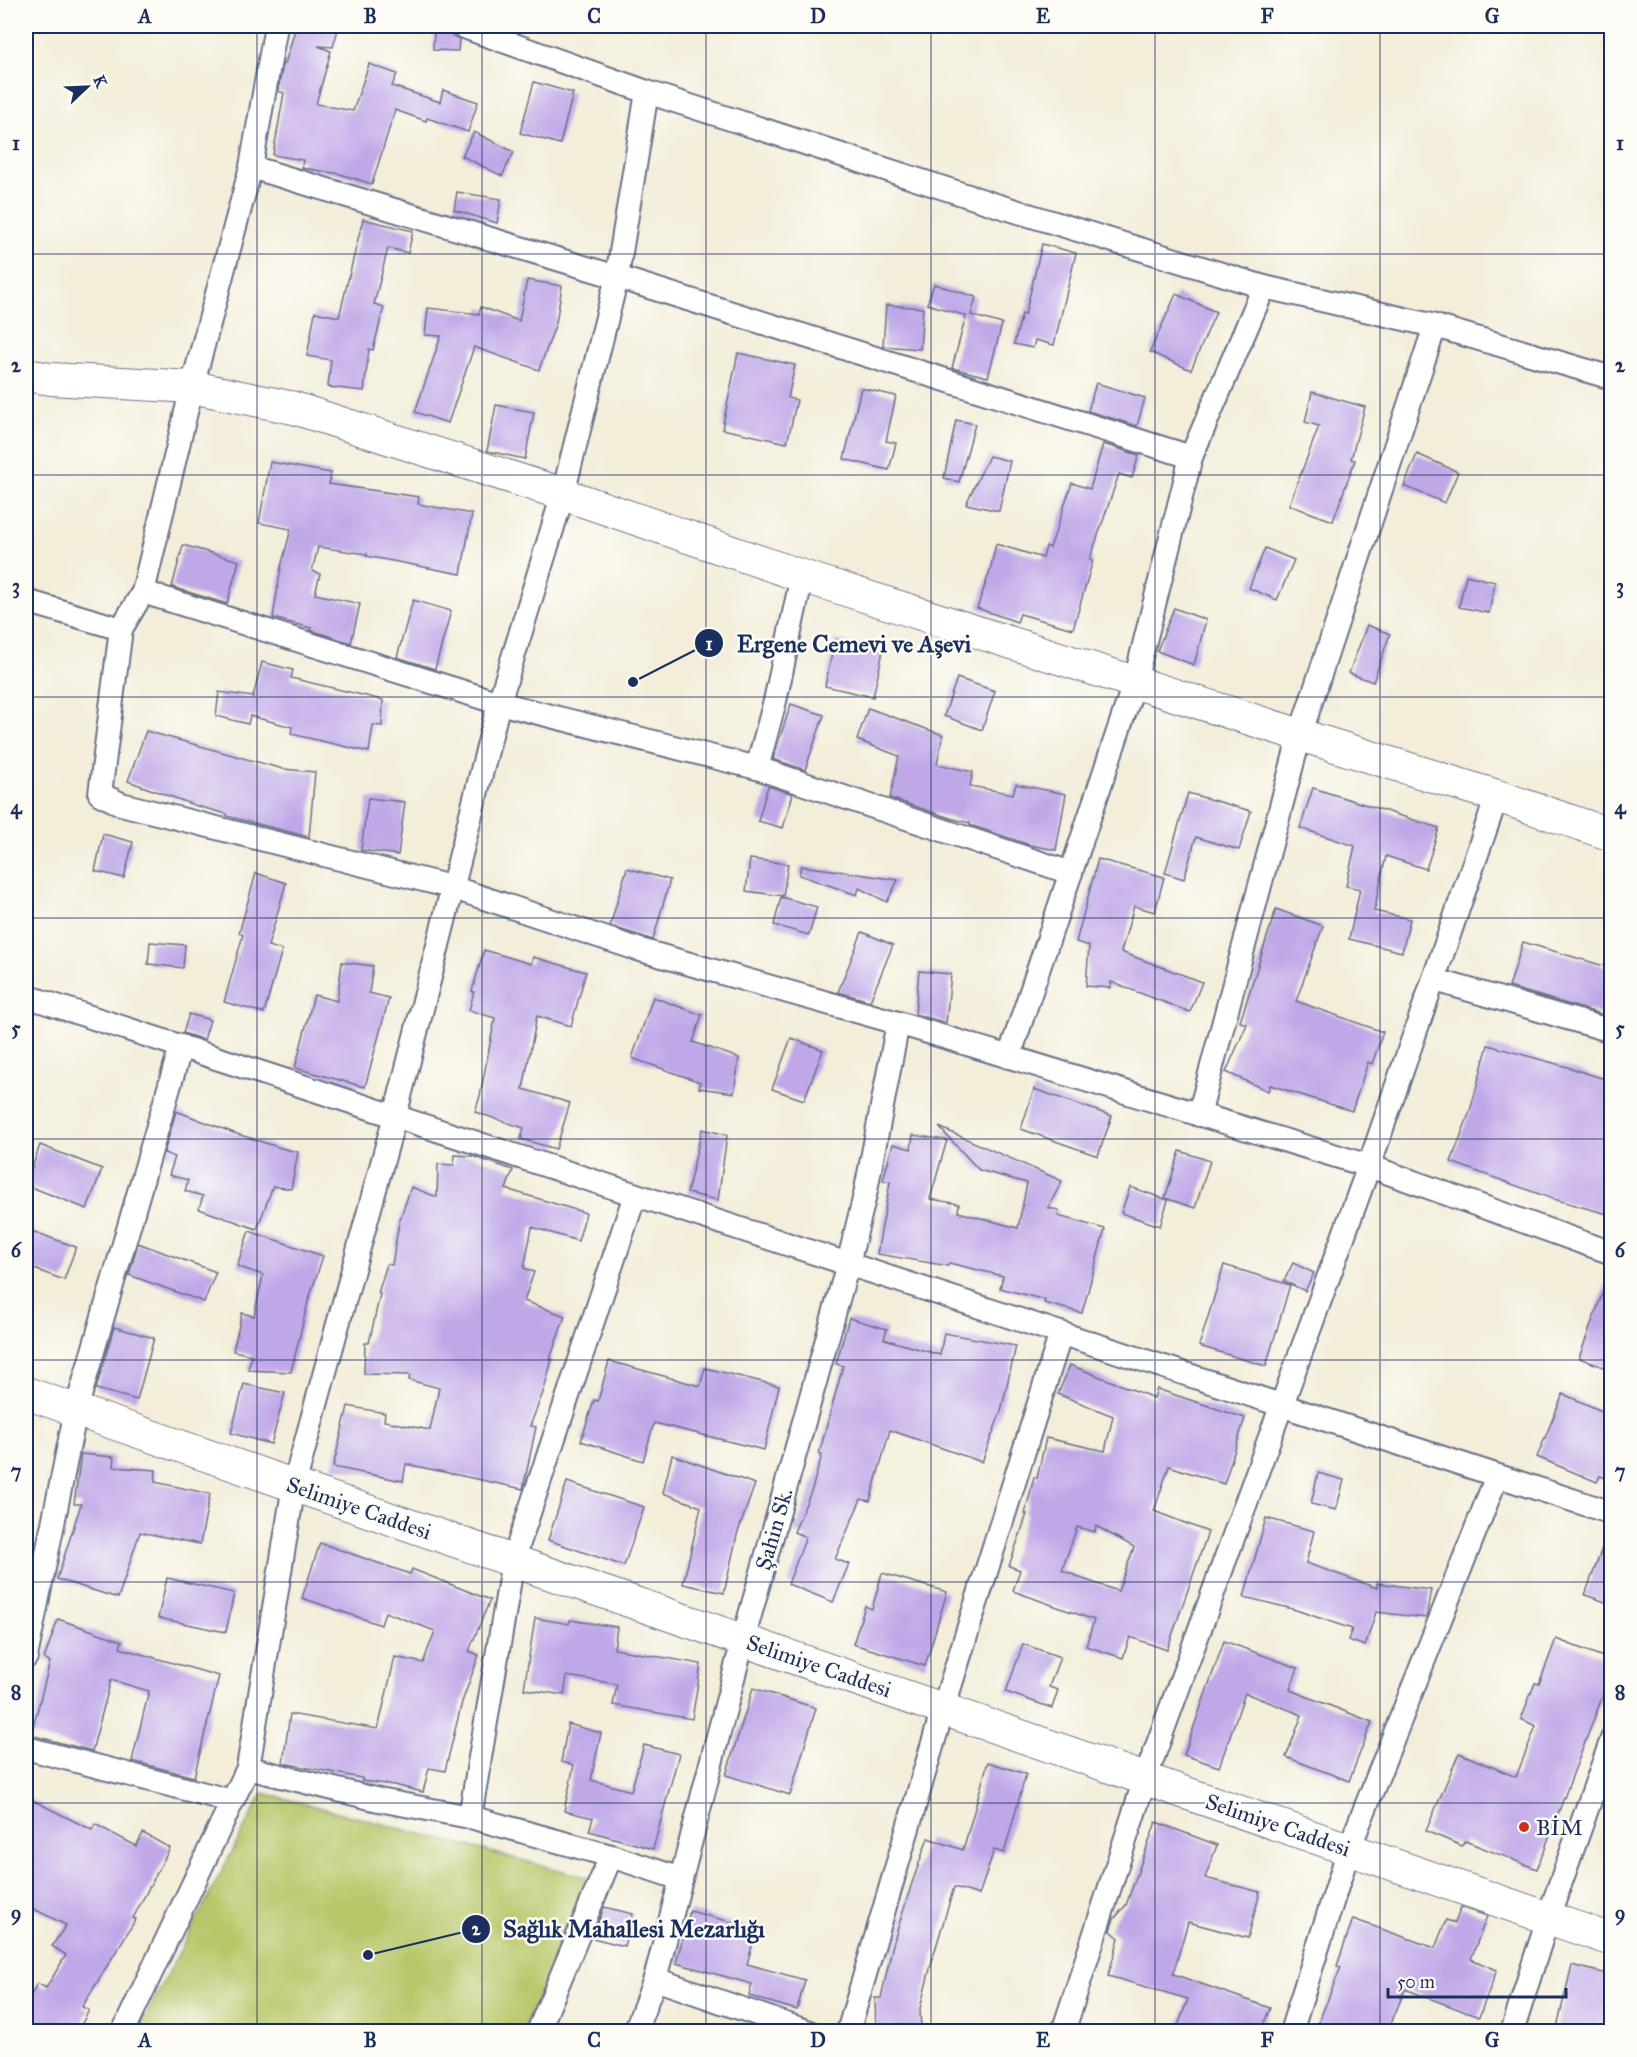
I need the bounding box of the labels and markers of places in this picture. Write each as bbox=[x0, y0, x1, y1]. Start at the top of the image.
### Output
callout: Ergene Cemevi ve Aşevi bbox=[694, 622, 983, 664]
place label: BİM bbox=[1536, 1814, 1583, 1841]
marker: BİM bbox=[1517, 1820, 1531, 1834]
callout: Sağlık Mahallesi Mezarlığı bbox=[461, 1908, 777, 1950]

